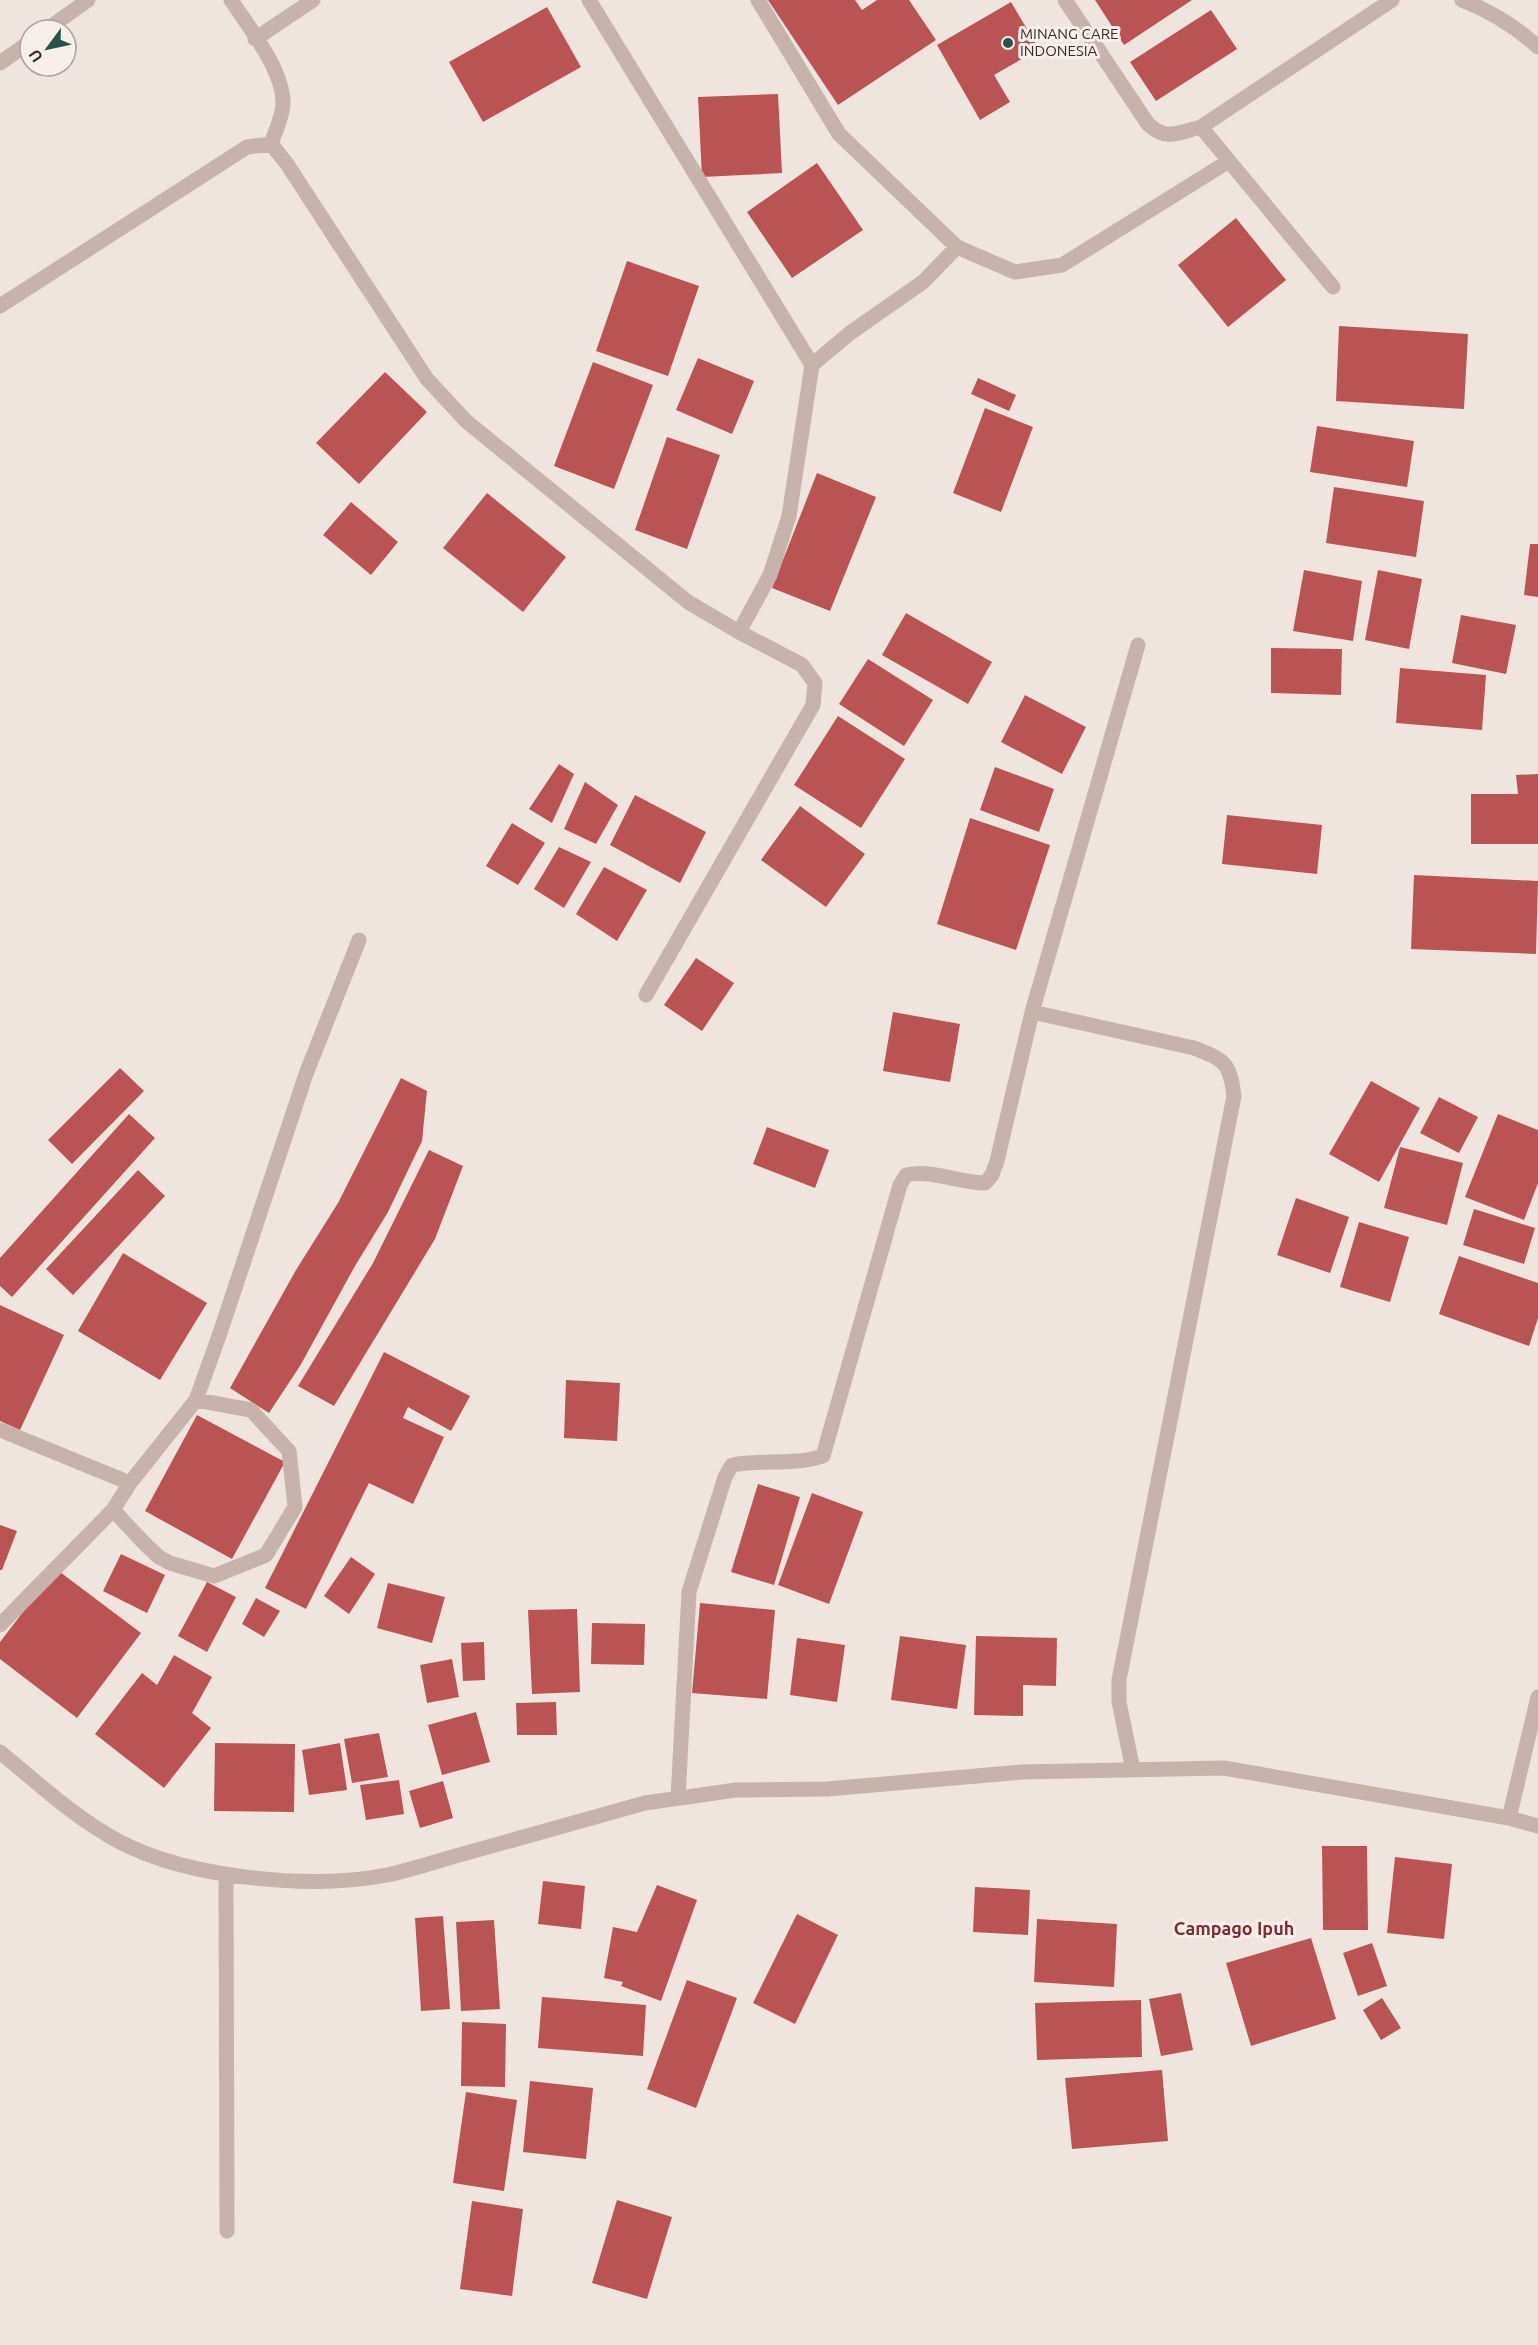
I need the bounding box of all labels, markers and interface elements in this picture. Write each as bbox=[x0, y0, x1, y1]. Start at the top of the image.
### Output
north arrow bbox=[18, 18, 78, 78]
place label: MINANG CARE INDONESIA bbox=[1020, 25, 1119, 59]
marker: MINANG CARE INDONESIA bbox=[1001, 36, 1015, 50]
text: U bbox=[25, 47, 46, 66]
district label: Campago Ipuh bbox=[1174, 1918, 1294, 1938]

